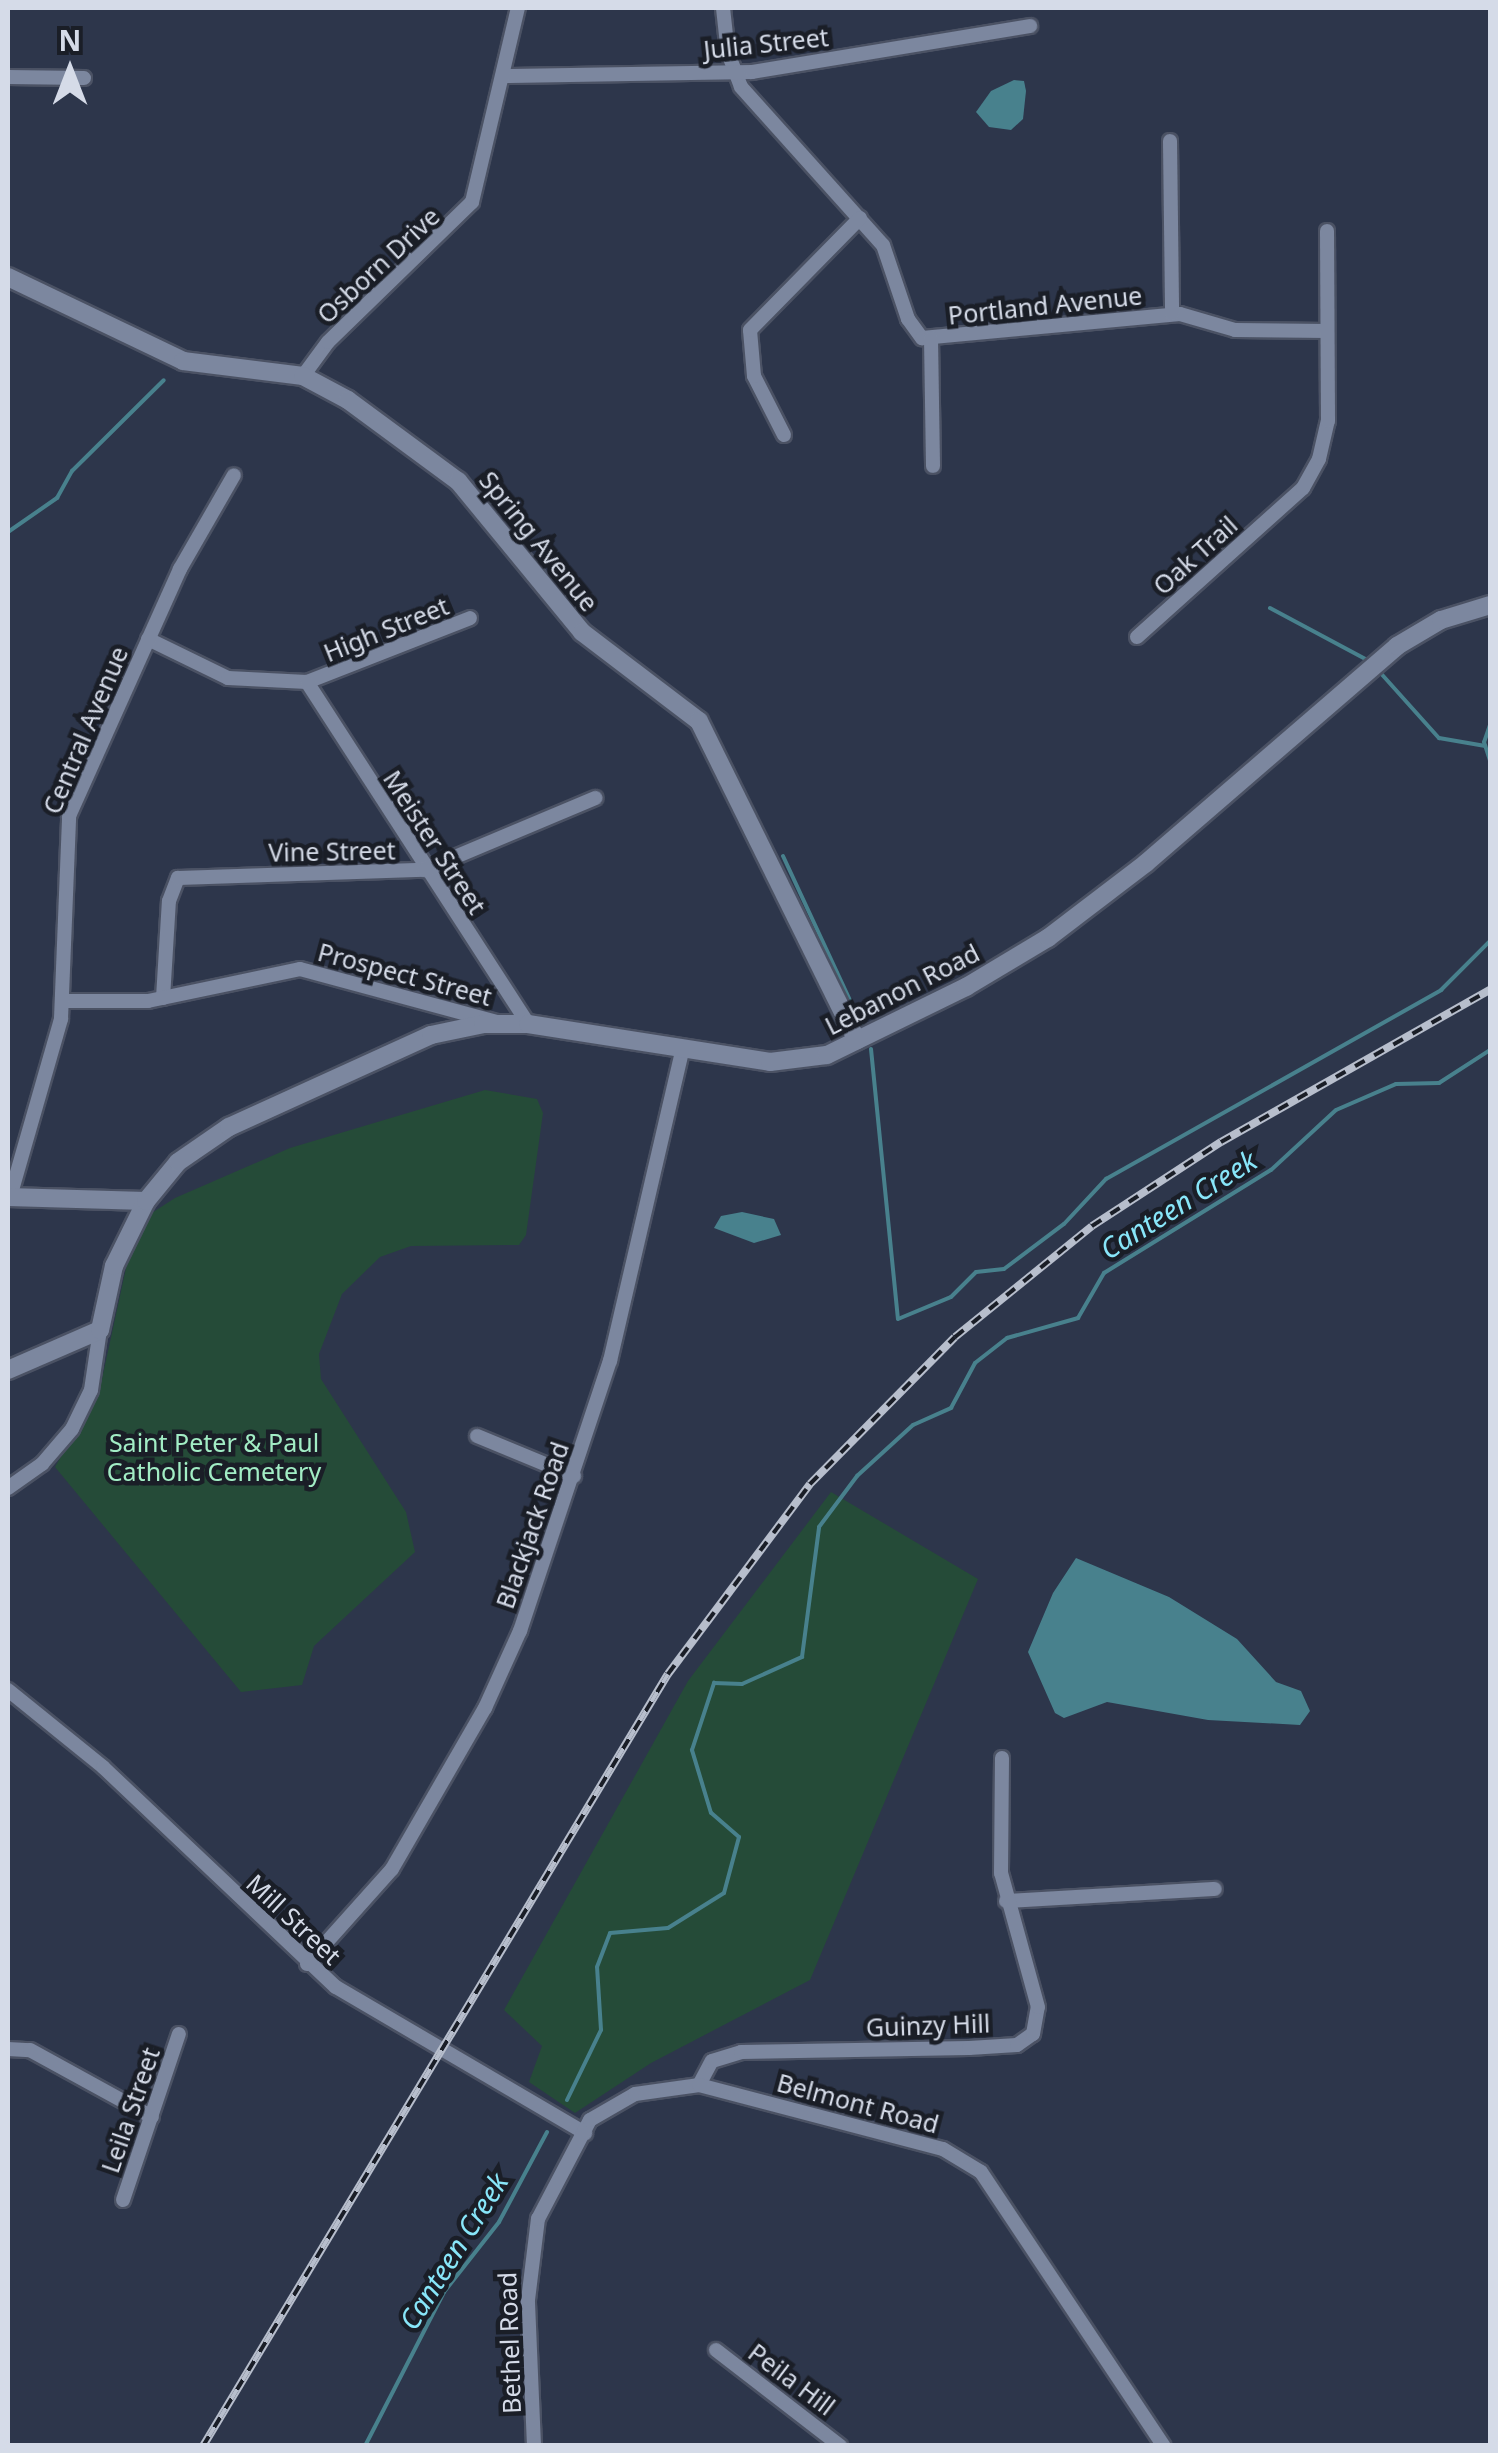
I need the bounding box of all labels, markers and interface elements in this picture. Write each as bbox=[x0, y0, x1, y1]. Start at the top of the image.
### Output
north arrow bbox=[20, 20, 120, 120]
text: N bbox=[59, 21, 81, 59]
street label: Julia Street bbox=[702, 22, 830, 64]
street label: Osborn Drive bbox=[311, 201, 445, 329]
street label: Portland Avenue bbox=[946, 280, 1144, 330]
street label: Spring Avenue bbox=[474, 465, 604, 617]
street label: Oak Trail bbox=[1147, 509, 1243, 601]
street label: High Street bbox=[319, 590, 453, 668]
street label: Central Avenue bbox=[36, 642, 134, 818]
street label: Meister Street bbox=[378, 765, 492, 919]
street label: Vine Street bbox=[268, 835, 396, 867]
street label: Prospect Street bbox=[315, 936, 495, 1012]
street label: Lebanon Road bbox=[820, 937, 984, 1041]
water label: Canteen Creek bbox=[1094, 1143, 1262, 1265]
park label: Saint Peter & Paul Catholic Cemetery bbox=[107, 1428, 321, 1487]
street label: Blackjack Road bbox=[489, 1438, 575, 1612]
street label: Mill Street bbox=[241, 1868, 347, 1970]
street label: Guinzy Hill bbox=[865, 2008, 991, 2042]
street label: Leila Street bbox=[95, 2043, 165, 2177]
street label: Belmont Road bbox=[774, 2067, 942, 2139]
water label: Canteen Creek bbox=[392, 2167, 514, 2335]
street label: Bethel Road bbox=[492, 2272, 526, 2414]
street label: Peila Hill bbox=[743, 2337, 841, 2421]

